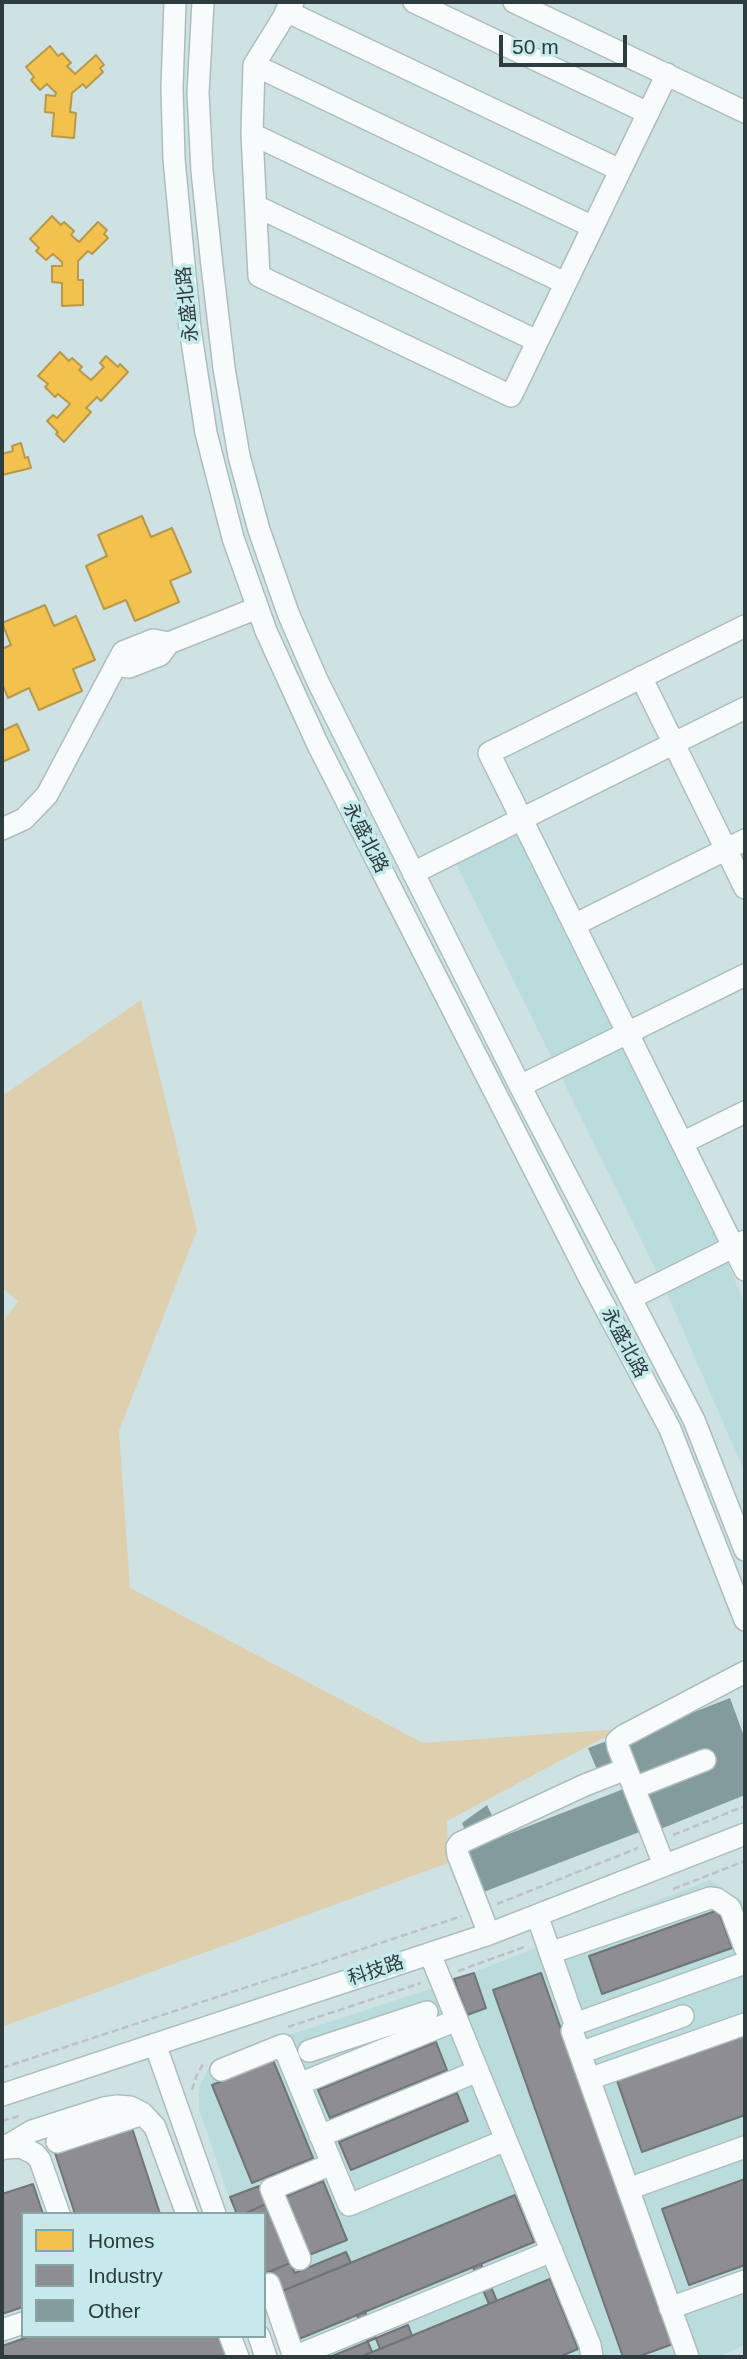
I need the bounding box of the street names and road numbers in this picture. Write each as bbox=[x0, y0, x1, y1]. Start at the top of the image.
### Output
street label: 永盛北路 bbox=[173, 265, 203, 343]
street label: 永盛北路 bbox=[338, 799, 392, 877]
street label: 永盛北路 bbox=[596, 1304, 652, 1382]
street label: 科技路 bbox=[345, 1951, 407, 1991]

